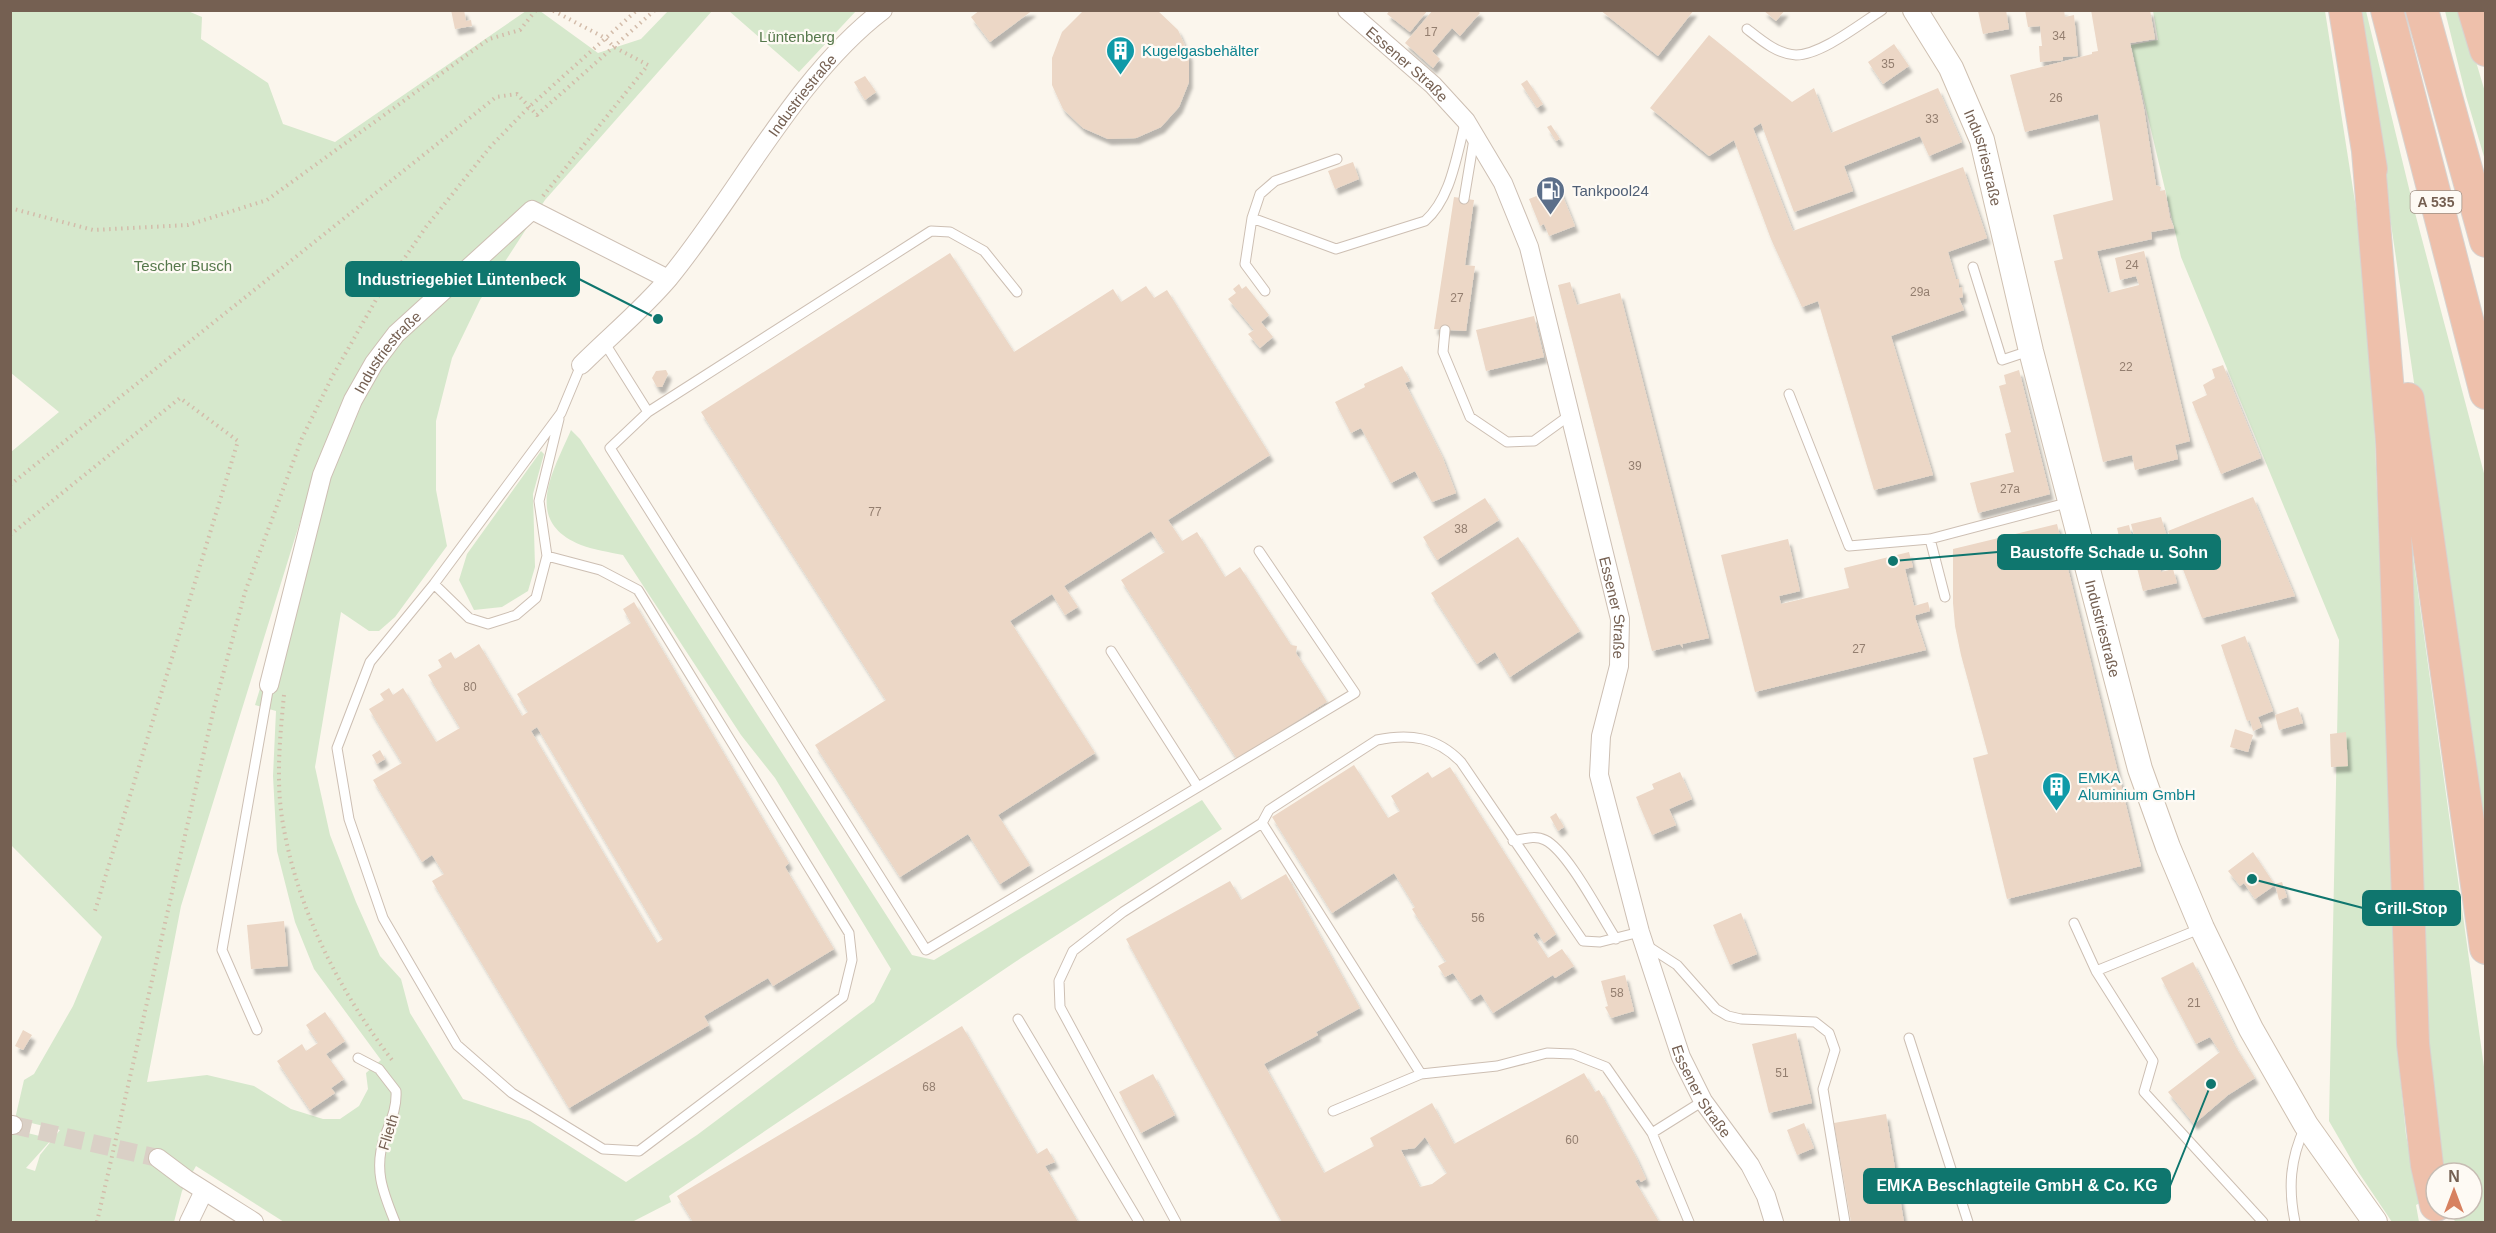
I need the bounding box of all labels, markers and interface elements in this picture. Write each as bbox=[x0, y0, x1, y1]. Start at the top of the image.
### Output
street label: Essener Straße bbox=[1363, 23, 1452, 105]
house number: 17 bbox=[1424, 25, 1438, 39]
park label: Lüntenberg bbox=[759, 28, 835, 45]
house number: 34 bbox=[2052, 29, 2066, 43]
building icon: Kugelgasbehälter bbox=[1105, 34, 1137, 76]
place label: Kugelgasbehälter bbox=[1142, 42, 1259, 59]
street label: Industriestraße bbox=[764, 50, 839, 139]
house number: 35 bbox=[1881, 57, 1895, 71]
house number: 26 bbox=[2049, 91, 2063, 105]
street label: Industriestraße bbox=[1961, 107, 2006, 208]
house number: 33 bbox=[1925, 112, 1939, 126]
fuel station icon: Tankpool24 bbox=[1535, 174, 1567, 216]
place label: Tankpool24 bbox=[1572, 182, 1649, 199]
road number: A 535 bbox=[2410, 191, 2462, 213]
park label: Tescher Busch bbox=[134, 257, 232, 274]
house number: 24 bbox=[2125, 258, 2139, 272]
callout: Industriegebiet Lüntenbeck bbox=[346, 262, 579, 296]
text: Industriegebiet Lüntenbeck bbox=[358, 271, 567, 288]
house number: 29a bbox=[1910, 285, 1930, 299]
house number: 27 bbox=[1450, 291, 1464, 305]
street label: Industriestraße bbox=[350, 307, 424, 396]
house number: 22 bbox=[2119, 360, 2133, 374]
house number: 39 bbox=[1628, 459, 1642, 473]
house number: 27a bbox=[2000, 482, 2020, 496]
house number: 77 bbox=[868, 505, 882, 519]
house number: 38 bbox=[1454, 522, 1468, 536]
callout: Baustoffe Schade u. Sohn bbox=[1998, 535, 2220, 569]
text: Baustoffe Schade u. Sohn bbox=[2010, 544, 2208, 561]
street label: Essener Straße bbox=[1596, 554, 1629, 659]
street label: Industriestraße bbox=[2082, 578, 2124, 679]
house number: 27 bbox=[1852, 642, 1866, 656]
house number: 80 bbox=[463, 680, 477, 694]
place label: EMKA Aluminium GmbH bbox=[2078, 769, 2196, 803]
building icon: EMKA Aluminium GmbH bbox=[2041, 770, 2073, 812]
callout: Grill-Stop bbox=[2363, 891, 2460, 925]
text: Grill-Stop bbox=[2375, 900, 2448, 917]
house number: 56 bbox=[1471, 911, 1485, 925]
house number: 58 bbox=[1610, 986, 1624, 1000]
house number: 21 bbox=[2187, 996, 2201, 1010]
street label: Essener Straße bbox=[1669, 1042, 1735, 1140]
house number: 51 bbox=[1775, 1066, 1789, 1080]
house number: 68 bbox=[922, 1080, 936, 1094]
street label: Flieth bbox=[375, 1112, 401, 1152]
house number: 60 bbox=[1565, 1133, 1579, 1147]
north arrow bbox=[2424, 1161, 2484, 1221]
text: N bbox=[2448, 1168, 2460, 1185]
callout: EMKA Beschlagteile GmbH & Co. KG bbox=[1864, 1169, 2170, 1203]
text: EMKA Beschlagteile GmbH & Co. KG bbox=[1876, 1177, 2158, 1194]

